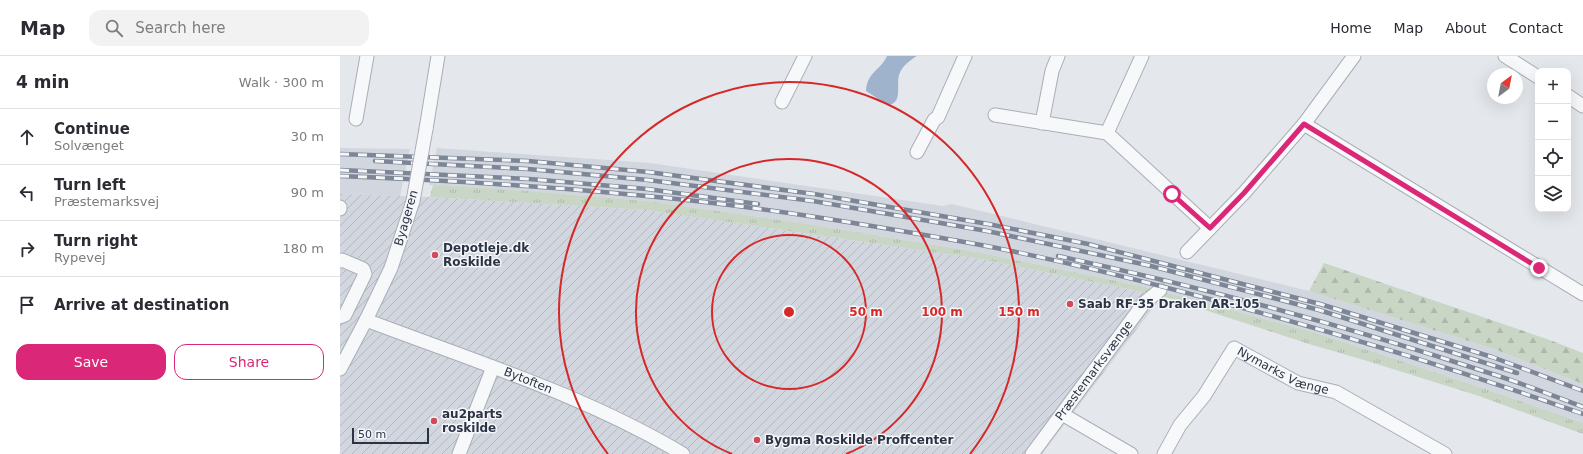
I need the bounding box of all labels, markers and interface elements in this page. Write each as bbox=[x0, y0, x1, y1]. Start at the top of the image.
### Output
search box bbox=[89, 10, 369, 46]
text: Map bbox=[20, 17, 65, 39]
icon: search bbox=[103, 17, 125, 39]
text: Search here bbox=[135, 19, 225, 37]
text: Home bbox=[1330, 20, 1372, 36]
text: Map bbox=[1394, 20, 1423, 36]
text: About bbox=[1445, 20, 1487, 36]
text: Contact bbox=[1509, 20, 1563, 36]
north arrow bbox=[1487, 68, 1523, 104]
map controls bbox=[1535, 68, 1571, 212]
button: + bbox=[1535, 68, 1571, 104]
text: 4 min bbox=[16, 72, 69, 92]
text: Walk · 300 m bbox=[239, 75, 324, 90]
button: − bbox=[1535, 104, 1571, 140]
text: Continue bbox=[54, 120, 130, 138]
icon: ahead bbox=[16, 126, 38, 148]
text: 30 m bbox=[291, 129, 324, 144]
text: Solvænget bbox=[54, 138, 124, 153]
button: locate bbox=[1535, 140, 1571, 176]
text: Turn left bbox=[54, 176, 126, 194]
button: layers bbox=[1535, 176, 1571, 212]
icon: left bbox=[16, 182, 38, 204]
text: 90 m bbox=[291, 185, 324, 200]
route start bbox=[1163, 185, 1181, 203]
street label: Byageren bbox=[391, 189, 421, 247]
text: Præstemarksvej bbox=[54, 194, 159, 209]
text: Turn right bbox=[54, 232, 138, 250]
icon: right bbox=[16, 238, 38, 260]
text: 180 m bbox=[282, 241, 324, 256]
place label: Depotleje.dk Roskilde bbox=[443, 241, 530, 269]
text: Rypevej bbox=[54, 250, 106, 265]
marker: Depotleje.dk Roskilde bbox=[430, 250, 440, 260]
route end bbox=[1530, 259, 1548, 277]
icon: arrive bbox=[16, 294, 38, 316]
text: Arrive at destination bbox=[54, 296, 229, 314]
place label: Saab RF-35 Draken AR-105 bbox=[1078, 297, 1260, 311]
marker: Saab RF-35 Draken AR-105 bbox=[1065, 299, 1075, 309]
centre of rings bbox=[782, 305, 796, 319]
text: 50 m bbox=[849, 305, 883, 319]
text: 100 m bbox=[921, 305, 963, 319]
text: 150 m bbox=[998, 305, 1040, 319]
street label: Præstemarksvænge bbox=[1052, 318, 1136, 423]
button: Save bbox=[16, 344, 166, 380]
button: Share bbox=[174, 344, 324, 380]
street label: Nymarks Vænge bbox=[1235, 344, 1330, 397]
street label: Bytoften bbox=[502, 365, 555, 396]
place label: au2parts roskilde bbox=[442, 407, 502, 435]
marker: au2parts roskilde bbox=[429, 416, 439, 426]
scale bar bbox=[352, 426, 429, 445]
text: 50 m bbox=[358, 428, 386, 441]
place label: Bygma Roskilde Proffcenter bbox=[765, 433, 953, 447]
marker: Bygma Roskilde Proffcenter bbox=[752, 435, 762, 445]

